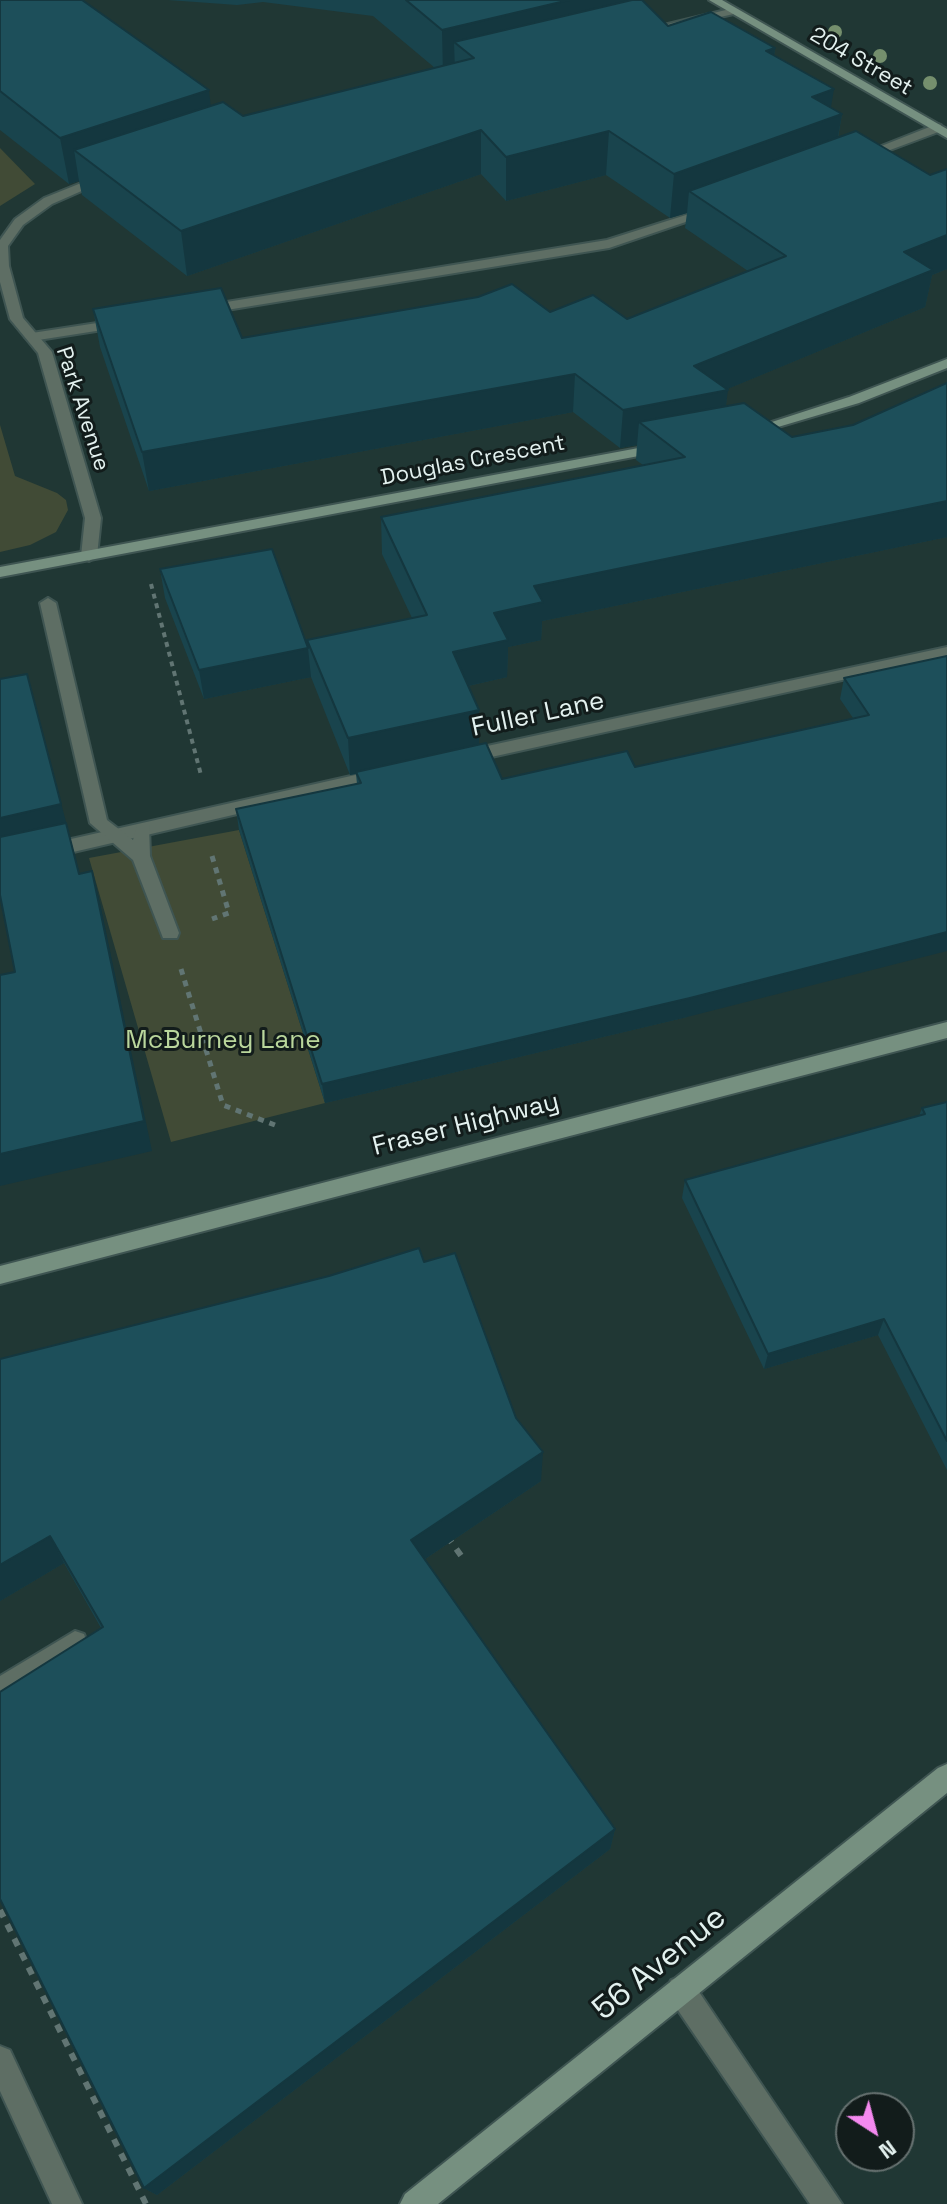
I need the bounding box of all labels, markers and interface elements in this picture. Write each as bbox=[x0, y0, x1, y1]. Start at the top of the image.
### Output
street label: 204 Street bbox=[805, 22, 917, 102]
street label: Park Avenue bbox=[49, 344, 115, 474]
street label: Douglas Crescent bbox=[379, 430, 567, 492]
street label: Fuller Lane bbox=[469, 686, 607, 744]
park label: McBurney Lane bbox=[125, 1025, 321, 1057]
street label: Fraser Highway bbox=[370, 1087, 562, 1163]
street label: 56 Avenue bbox=[586, 1899, 734, 2029]
north arrow bbox=[835, 2092, 915, 2172]
text: N bbox=[874, 2134, 902, 2165]

